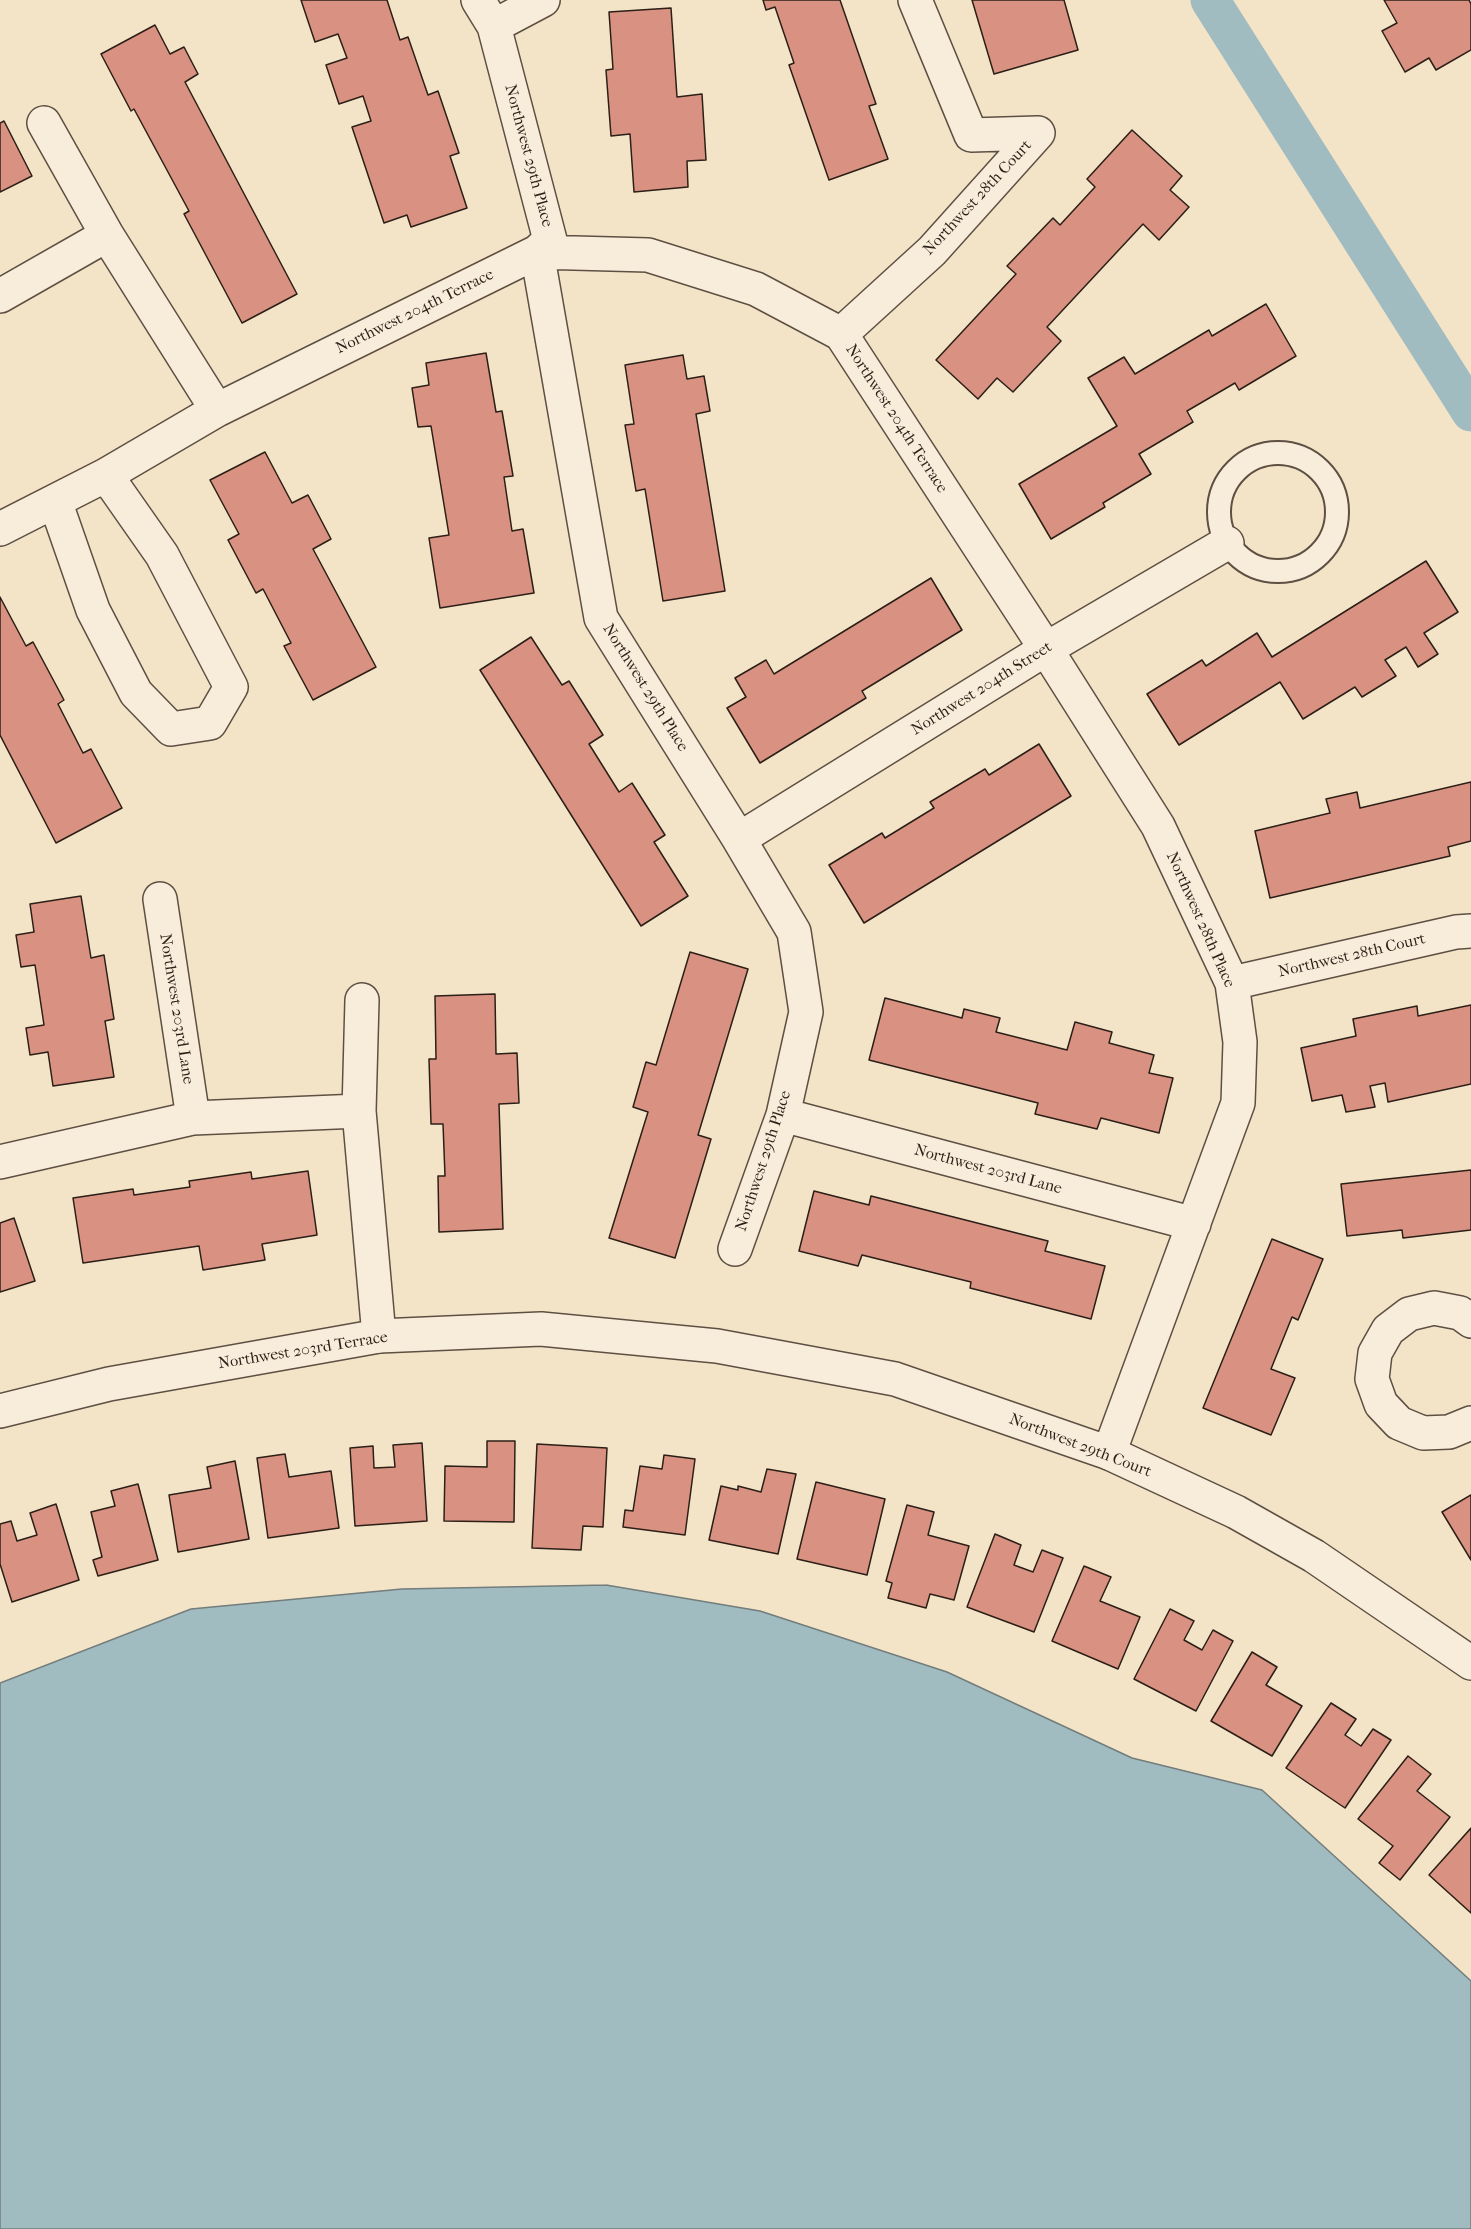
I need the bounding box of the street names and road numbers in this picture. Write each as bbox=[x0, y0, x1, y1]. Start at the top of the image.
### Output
street label: Northwest 29th Place bbox=[500, 83, 556, 229]
street label: Northwest 28th Court bbox=[920, 136, 1036, 260]
street label: Northwest 204th Terrace bbox=[333, 265, 497, 359]
street label: Northwest 204th Terrace bbox=[841, 341, 951, 497]
street label: Northwest 29th Place bbox=[598, 621, 692, 755]
street label: Northwest 204th Street bbox=[908, 638, 1056, 740]
street label: Northwest 28th Place bbox=[1161, 849, 1239, 991]
street label: Northwest 28th Court bbox=[1277, 930, 1427, 982]
street label: Northwest 203rd Lane bbox=[155, 932, 197, 1086]
street label: Northwest 29th Place bbox=[732, 1088, 796, 1234]
street label: Northwest 203rd Lane bbox=[912, 1141, 1064, 1199]
street label: Northwest 203rd Terrace bbox=[217, 1328, 389, 1374]
street label: Northwest 29th Court bbox=[1006, 1410, 1154, 1482]

